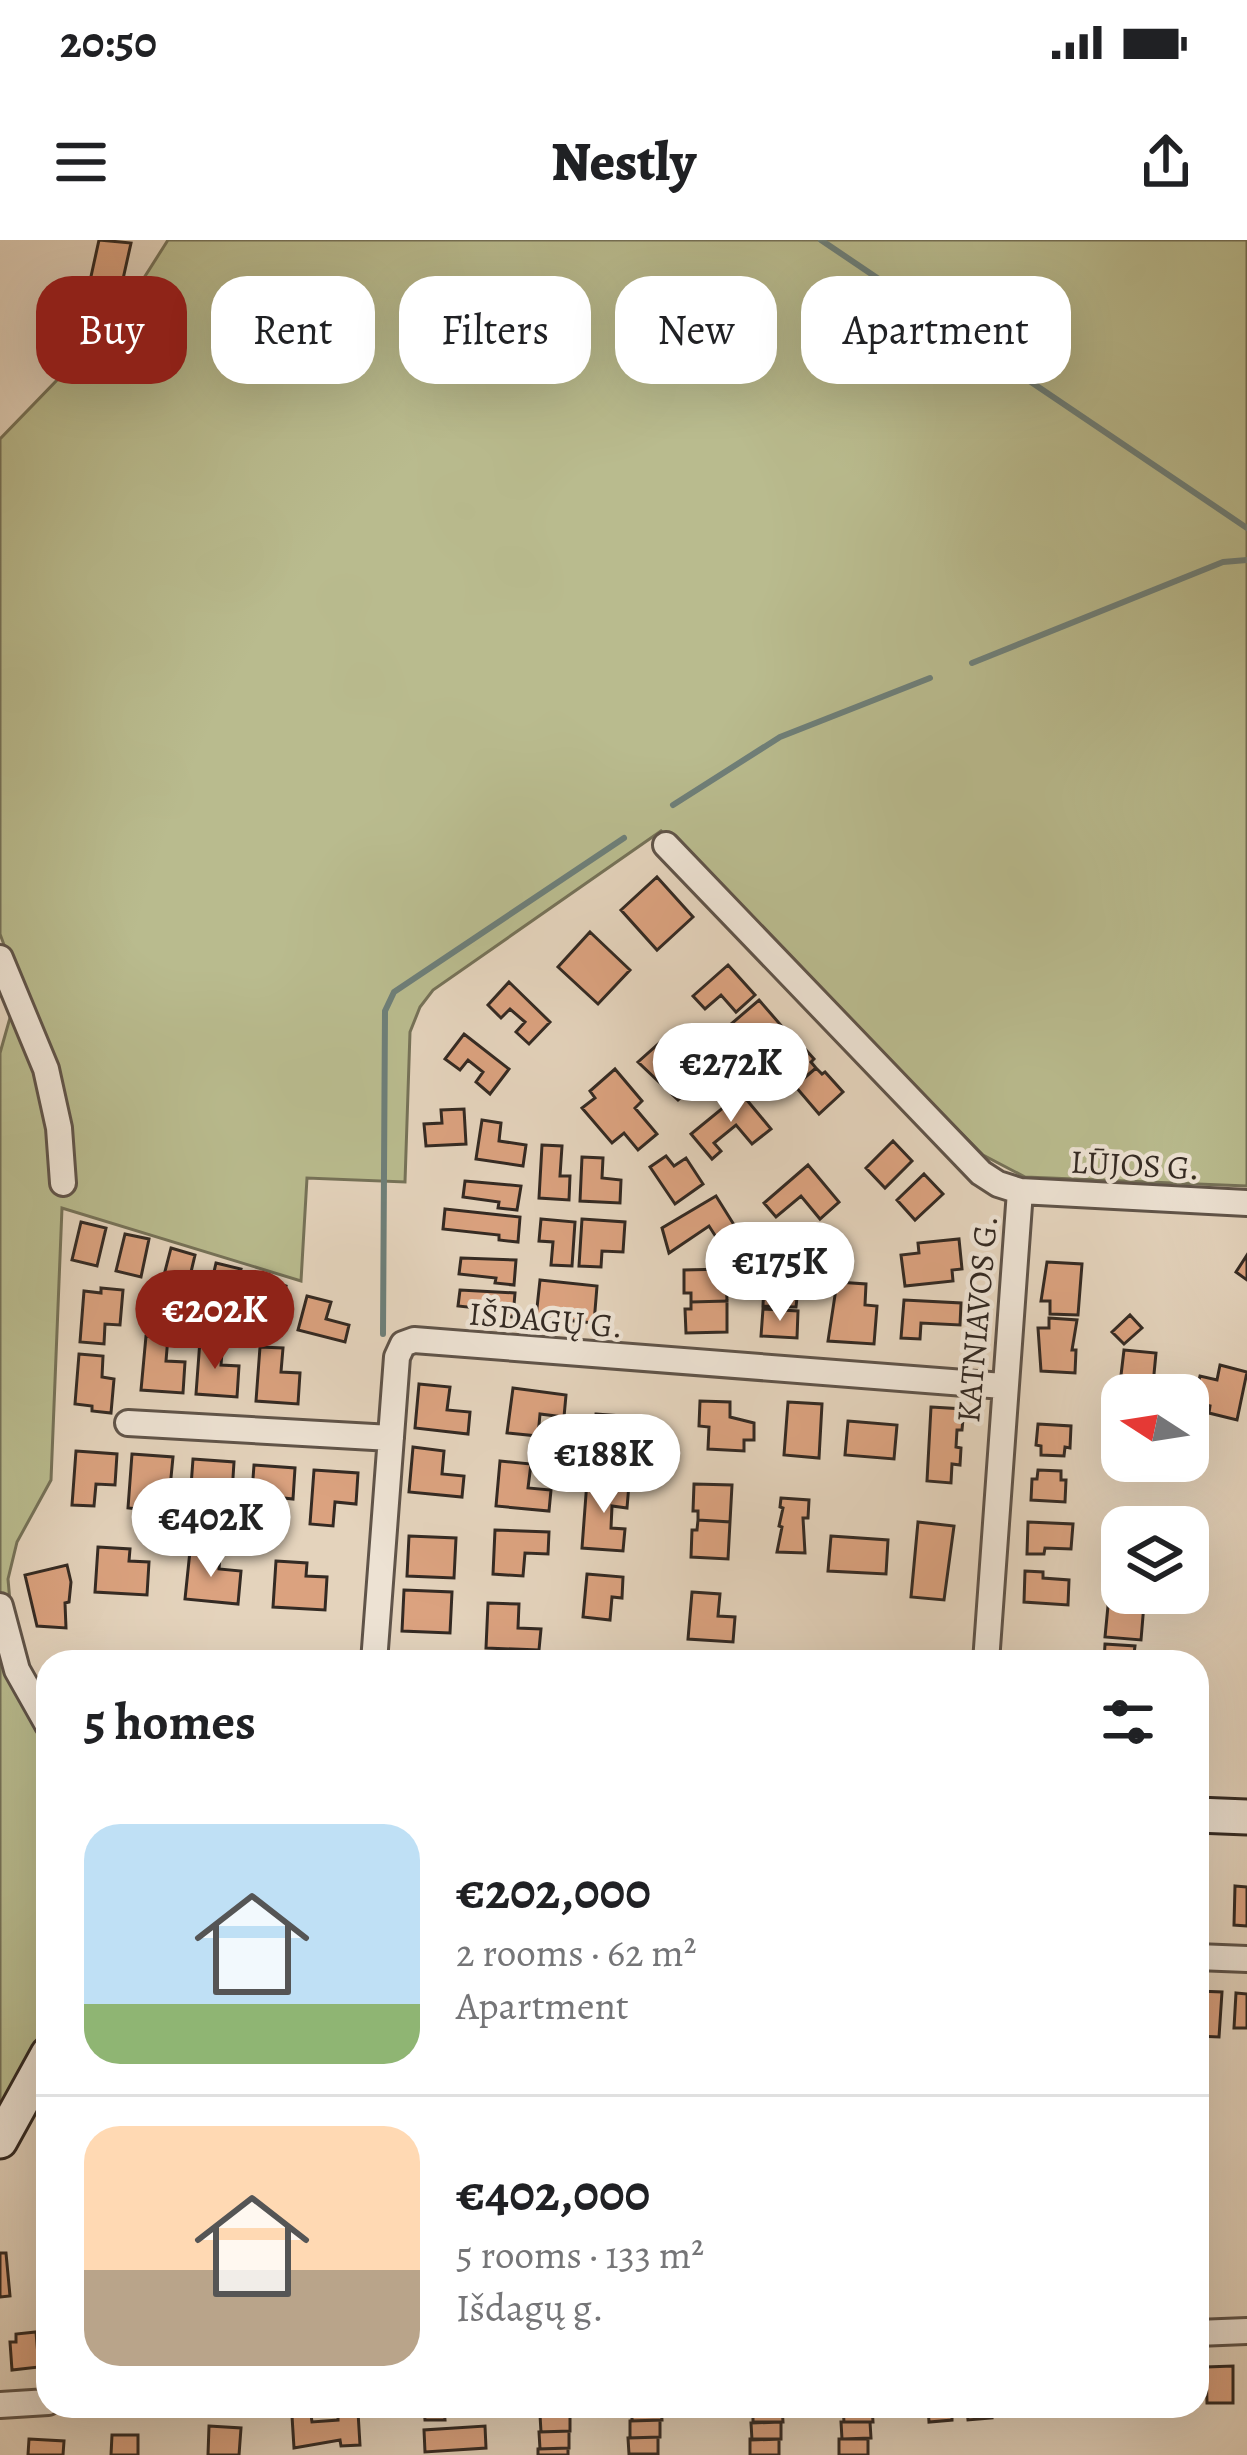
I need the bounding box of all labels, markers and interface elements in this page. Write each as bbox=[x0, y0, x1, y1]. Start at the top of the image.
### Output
text: 20:50 bbox=[60, 11, 157, 73]
text: Nestly bbox=[551, 125, 696, 199]
icon: menu bbox=[48, 129, 114, 195]
icon: share bbox=[1133, 129, 1199, 195]
chip: Buy bbox=[36, 276, 187, 384]
chip: Rent bbox=[211, 276, 375, 384]
chip: Filters bbox=[399, 276, 591, 384]
chip: New bbox=[615, 276, 777, 384]
chip: Apartment bbox=[801, 276, 1071, 384]
pin: €272K bbox=[647, 1023, 815, 1125]
text: €272K bbox=[680, 1035, 782, 1088]
street label: LŪJOS G. bbox=[1069, 1139, 1201, 1190]
street label: KATNIAVOS G. bbox=[945, 1214, 1008, 1425]
pin: €175K bbox=[696, 1222, 864, 1324]
text: €175K bbox=[732, 1234, 828, 1287]
pin: €202K bbox=[131, 1270, 299, 1372]
text: €202K bbox=[162, 1282, 268, 1335]
street label: IŠDAGŲ G. bbox=[467, 1290, 625, 1349]
north arrow bbox=[1101, 1374, 1209, 1482]
map controls bbox=[1101, 1374, 1209, 1614]
pin: €188K bbox=[520, 1414, 688, 1516]
text: €188K bbox=[554, 1426, 654, 1479]
pin: €402K bbox=[127, 1478, 295, 1580]
text: €402K bbox=[159, 1490, 263, 1543]
button: layers bbox=[1101, 1506, 1209, 1614]
text: 5 homes bbox=[84, 1687, 256, 1757]
icon: filters bbox=[1095, 1689, 1161, 1755]
text: €202,000 bbox=[456, 1856, 651, 1926]
icon: home bbox=[180, 1872, 324, 2016]
text: 2 rooms · 62 m² bbox=[456, 1926, 696, 1979]
text: Apartment bbox=[456, 1979, 629, 2032]
text: €402,000 bbox=[456, 2158, 650, 2228]
icon: home bbox=[180, 2174, 324, 2318]
text: 5 rooms · 133 m² bbox=[456, 2228, 704, 2281]
text: Išdagų g. bbox=[456, 2281, 604, 2334]

